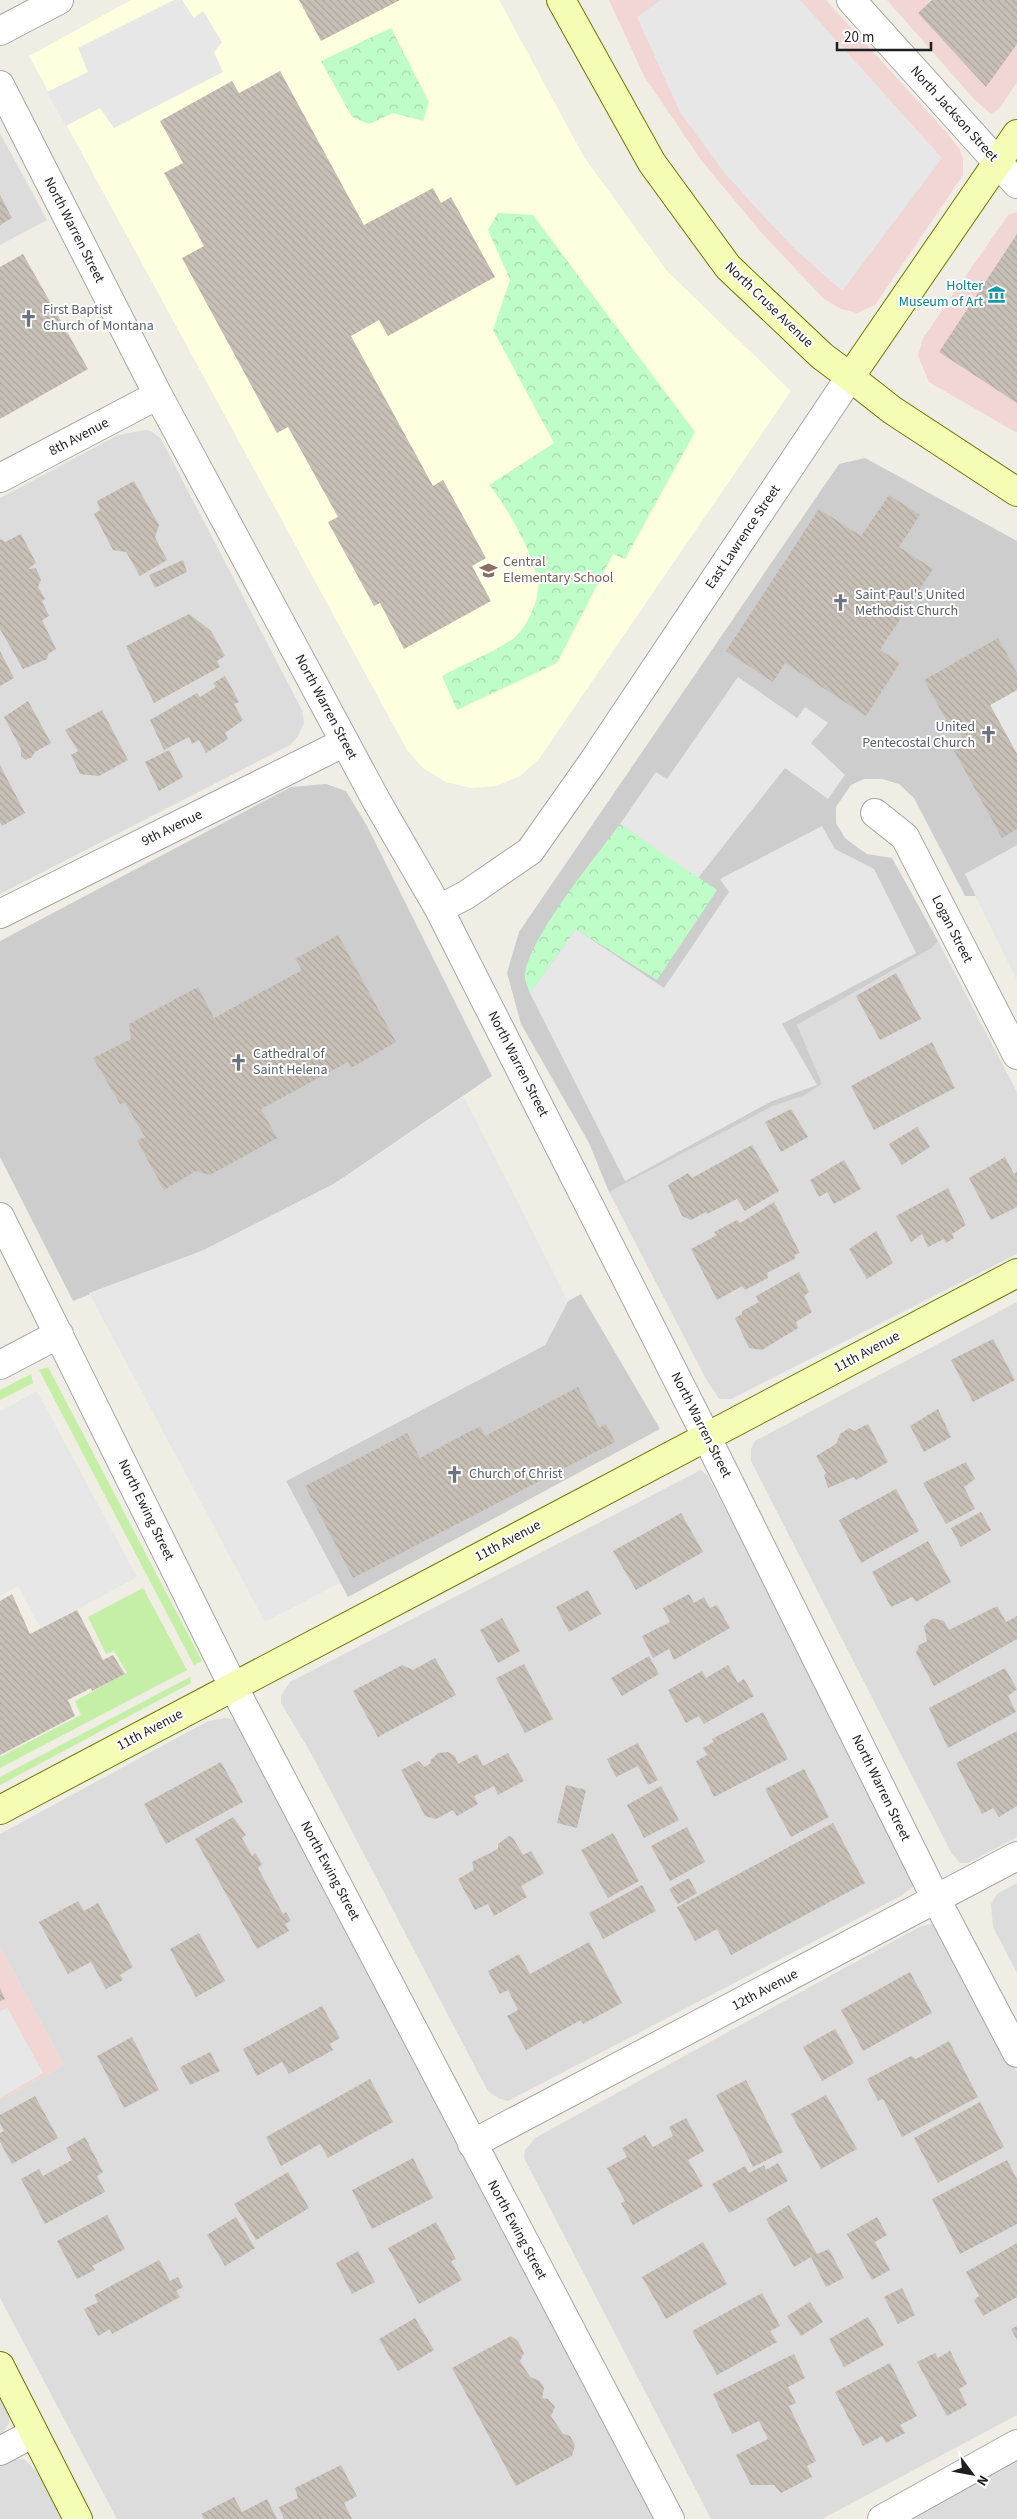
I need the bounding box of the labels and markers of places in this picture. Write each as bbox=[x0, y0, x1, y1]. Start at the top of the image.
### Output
place label: Holter Museum of Art bbox=[899, 276, 983, 312]
museum icon: Holter Museum of Art bbox=[987, 284, 1007, 304]
place label: First Baptist Church of Montana bbox=[43, 300, 154, 336]
church icon: First Baptist Church of Montana bbox=[19, 308, 39, 328]
place label: Central Elementary School bbox=[503, 552, 614, 588]
school or university icon: Central Elementary School bbox=[479, 560, 499, 580]
place label: Saint Paul's United Methodist Church bbox=[855, 585, 965, 621]
church icon: Saint Paul's United Methodist Church bbox=[831, 593, 851, 613]
place label: United Pentecostal Church bbox=[862, 717, 975, 753]
church icon: United Pentecostal Church bbox=[979, 725, 999, 745]
place label: Cathedral of Saint Helena bbox=[253, 1044, 327, 1080]
church icon: Cathedral of Saint Helena bbox=[229, 1052, 249, 1072]
church icon: Church of Christ bbox=[445, 1464, 465, 1484]
place label: Church of Christ bbox=[469, 1464, 563, 1484]

